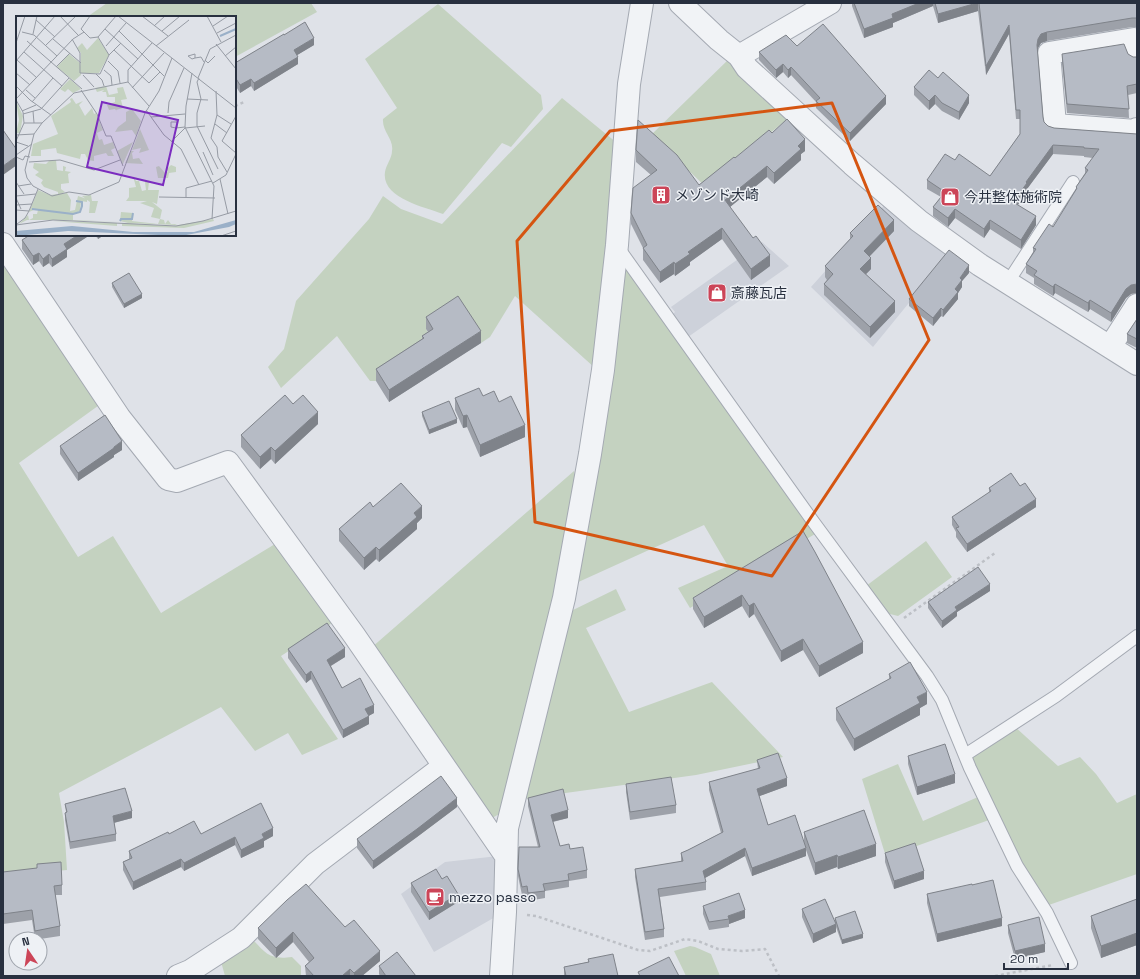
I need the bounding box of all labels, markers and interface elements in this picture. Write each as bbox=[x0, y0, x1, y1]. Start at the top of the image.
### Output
inset map bbox=[16, 16, 236, 236]
building icon: メゾンド大崎 bbox=[650, 184, 672, 206]
place label: メゾンド大崎 bbox=[675, 186, 759, 204]
shop icon: 今井整体施術院 bbox=[939, 186, 961, 208]
place label: 今井整体施術院 bbox=[964, 188, 1062, 206]
shop icon: 斎藤瓦店 bbox=[706, 282, 728, 304]
place label: 斎藤瓦店 bbox=[731, 284, 787, 302]
cafe icon: mezzo passo bbox=[424, 886, 446, 908]
place label: mezzo passo bbox=[449, 888, 536, 906]
north arrow bbox=[8, 931, 48, 971]
text: N bbox=[21, 934, 31, 949]
scale bar bbox=[1004, 945, 1068, 971]
text: 20 m bbox=[1010, 951, 1038, 967]

